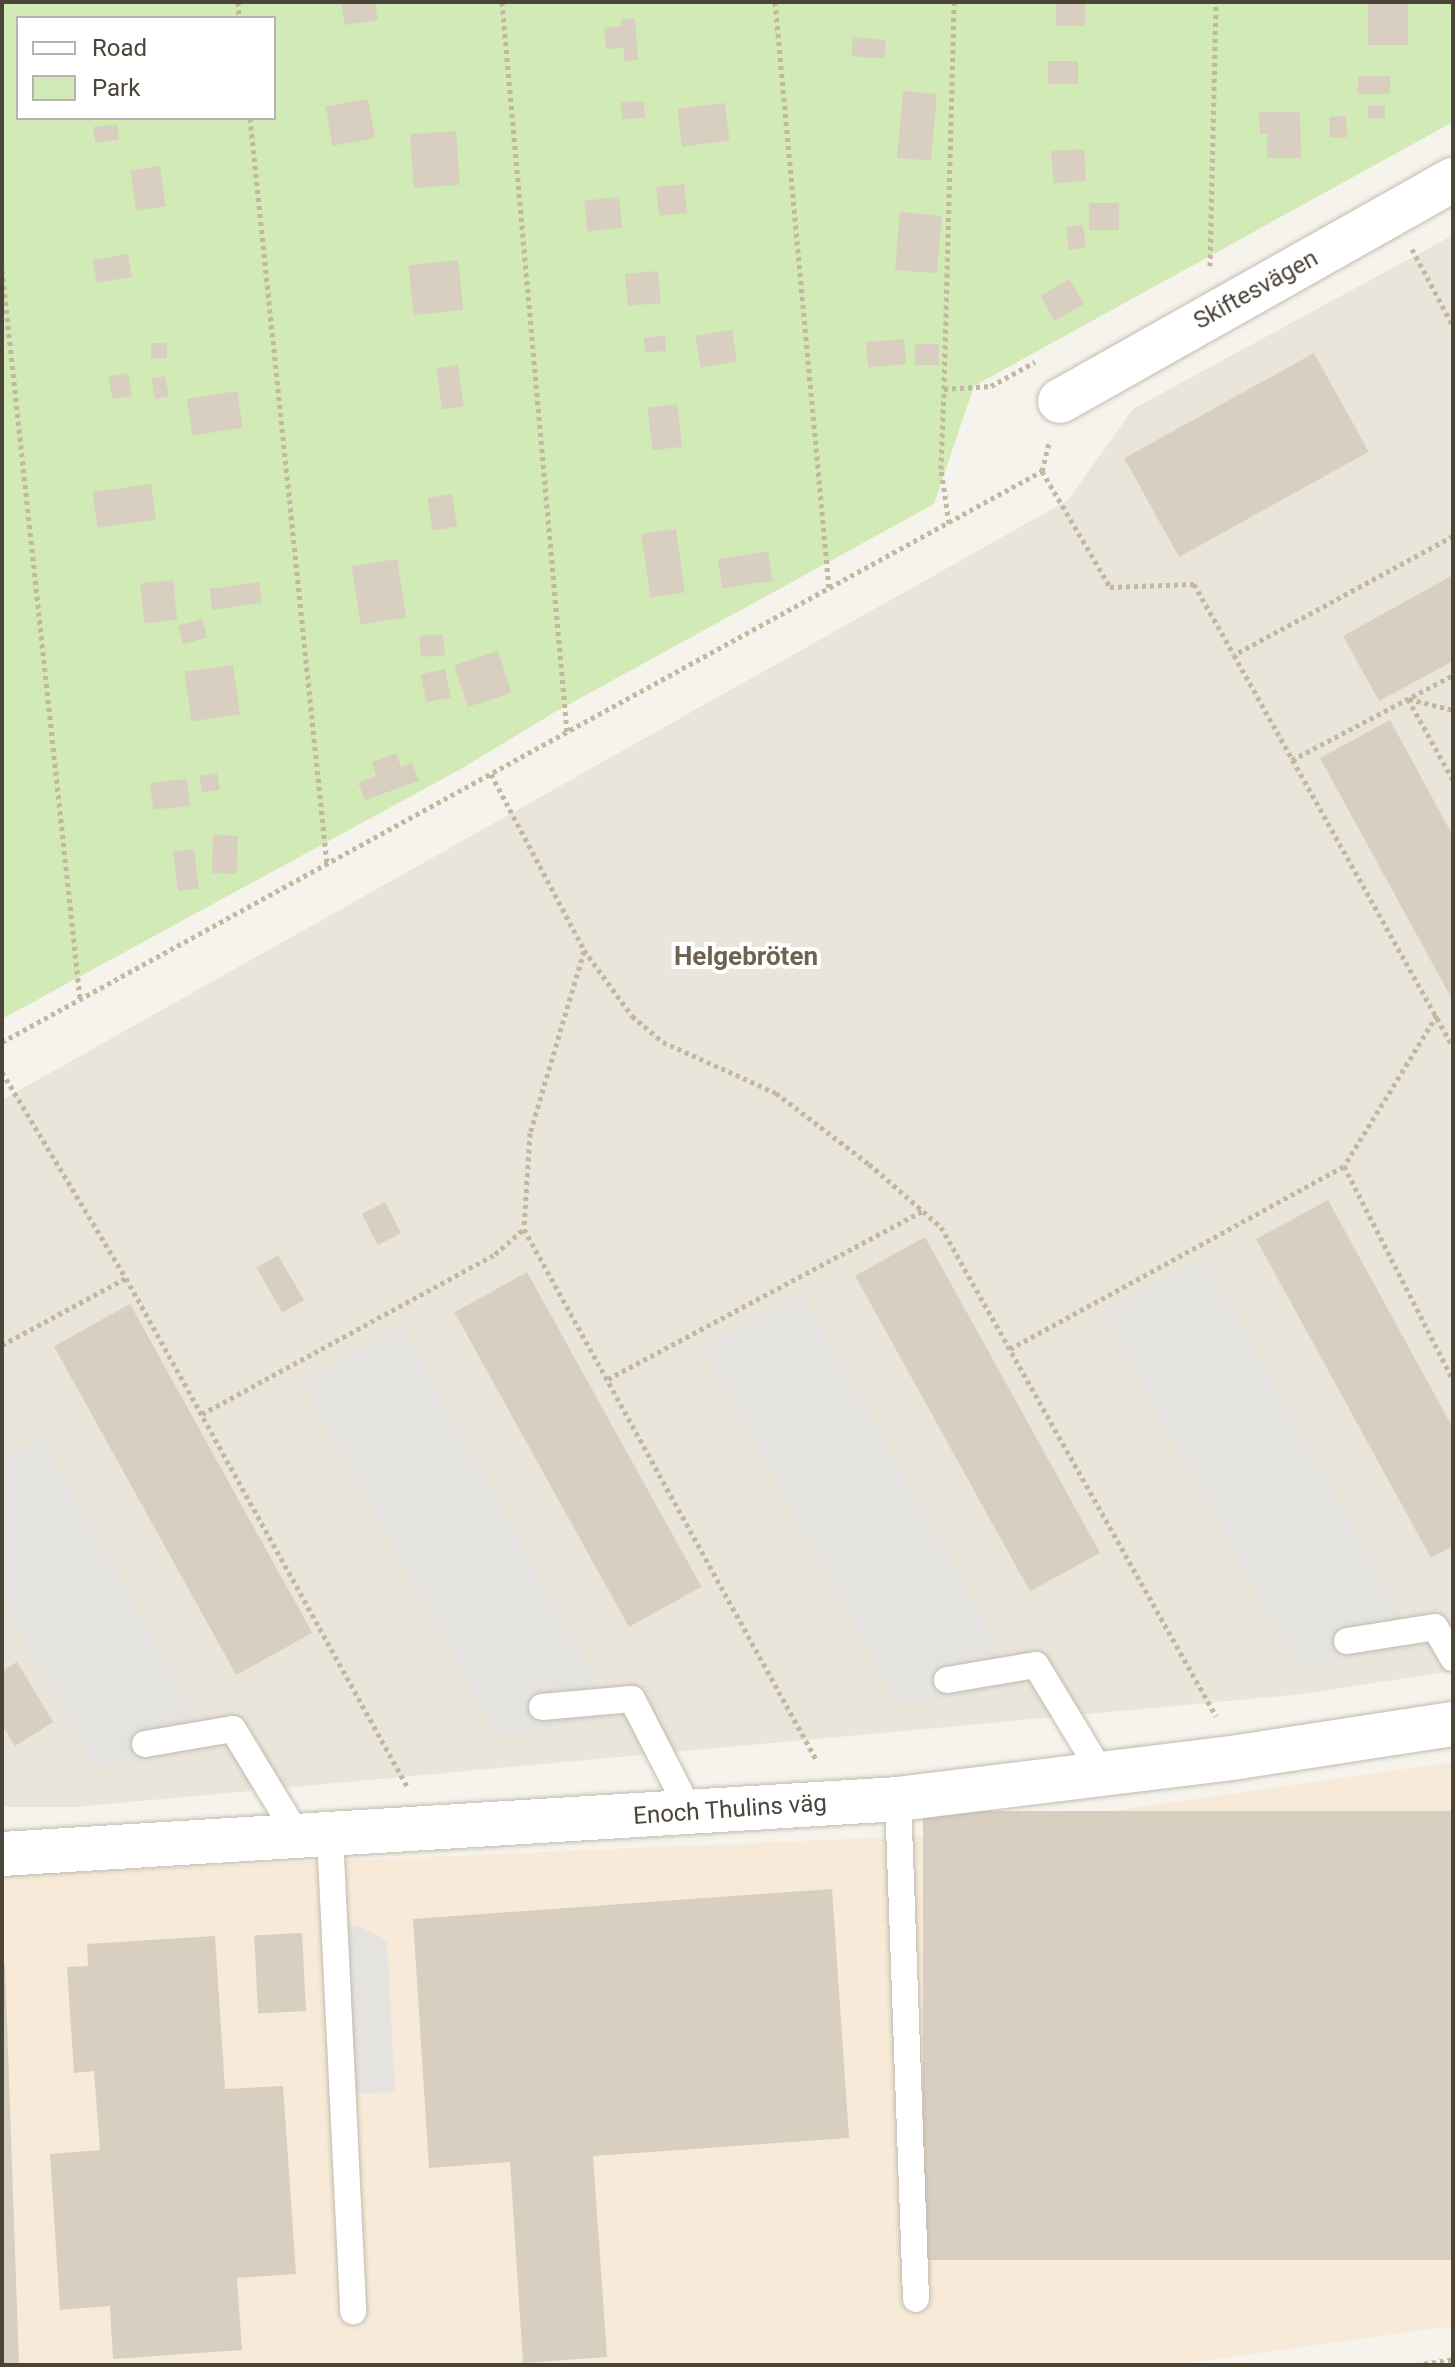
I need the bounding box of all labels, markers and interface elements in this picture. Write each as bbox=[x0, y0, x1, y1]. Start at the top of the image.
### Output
legend bbox=[16, 16, 276, 120]
text: Road bbox=[92, 34, 147, 62]
text: Park bbox=[92, 74, 140, 102]
street label: Skiftesvägen bbox=[1189, 244, 1323, 336]
district label: Helgebröten bbox=[674, 941, 818, 973]
street label: Enoch Thulins väg bbox=[632, 1789, 828, 1831]

